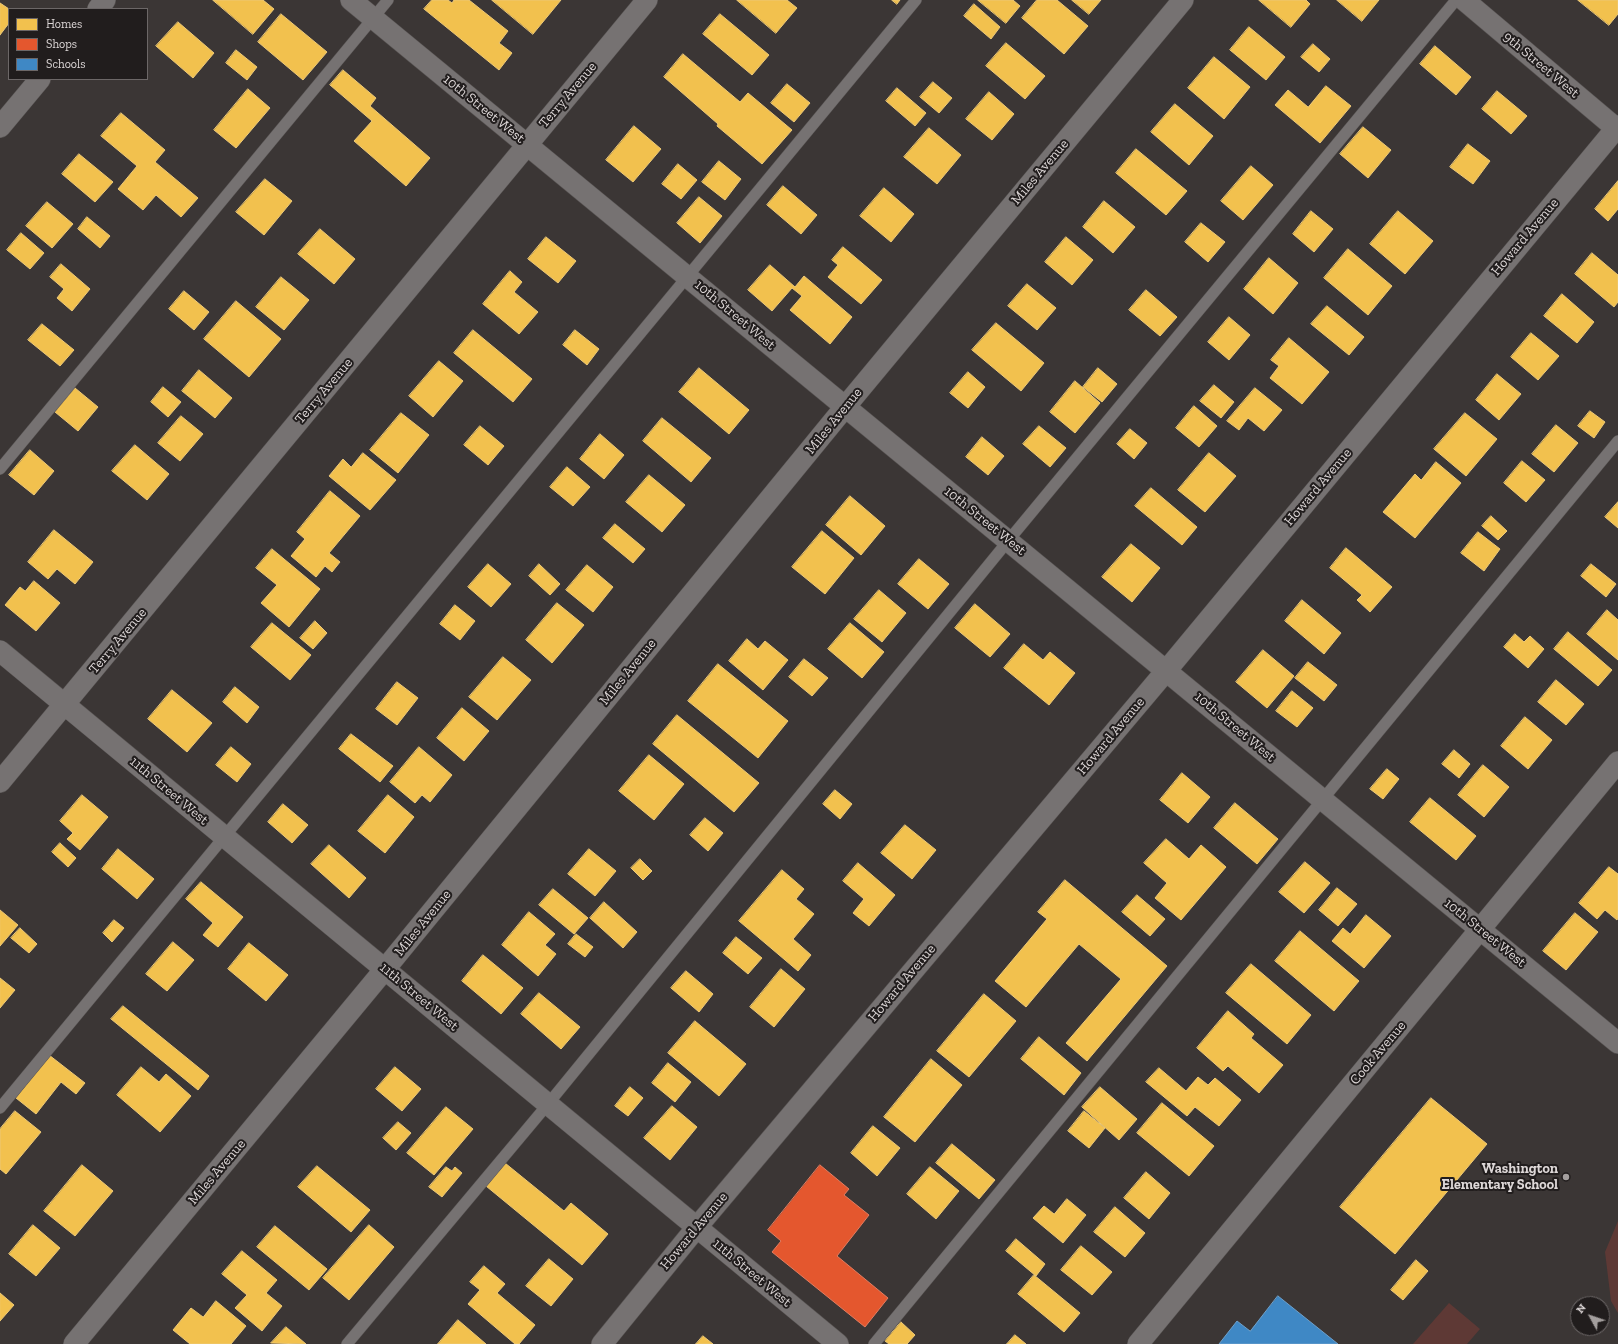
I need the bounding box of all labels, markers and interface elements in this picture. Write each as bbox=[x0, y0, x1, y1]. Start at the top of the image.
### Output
legend bbox=[8, 8, 148, 80]
text: Homes bbox=[46, 17, 82, 31]
street label: 9th Street West bbox=[1500, 28, 1582, 102]
text: Shops bbox=[46, 37, 77, 51]
text: Schools bbox=[46, 57, 85, 71]
street label: Terry Avenue bbox=[536, 59, 600, 131]
street label: 10th Street West bbox=[440, 71, 528, 147]
street label: Miles Avenue bbox=[1008, 136, 1072, 208]
street label: Howard Avenue bbox=[1488, 195, 1562, 279]
street label: 10th Street West bbox=[691, 276, 779, 354]
street label: Terry Avenue bbox=[292, 355, 356, 427]
street label: Miles Avenue bbox=[802, 385, 866, 457]
street label: Howard Avenue bbox=[1281, 445, 1355, 529]
street label: 10th Street West bbox=[941, 483, 1029, 559]
street label: Terry Avenue bbox=[86, 605, 150, 677]
street label: Miles Avenue bbox=[596, 636, 660, 708]
street label: 10th Street West bbox=[1191, 688, 1279, 766]
street label: Howard Avenue bbox=[1074, 694, 1148, 778]
street label: 11th Street West bbox=[126, 753, 212, 829]
street label: Miles Avenue bbox=[391, 887, 455, 959]
street label: 10th Street West bbox=[1441, 895, 1529, 971]
street label: Howard Avenue bbox=[865, 941, 939, 1025]
street label: 11th Street West bbox=[376, 959, 462, 1035]
street label: Cook Avenue bbox=[1346, 1018, 1410, 1088]
street label: Miles Avenue bbox=[185, 1136, 249, 1208]
place label: Washington Elementary School bbox=[1442, 1161, 1558, 1194]
marker: Washington Elementary School bbox=[1561, 1172, 1571, 1182]
street label: Howard Avenue bbox=[657, 1189, 731, 1273]
street label: 11th Street West bbox=[709, 1235, 795, 1311]
north arrow bbox=[1570, 1296, 1610, 1336]
text: N bbox=[1574, 1301, 1589, 1316]

